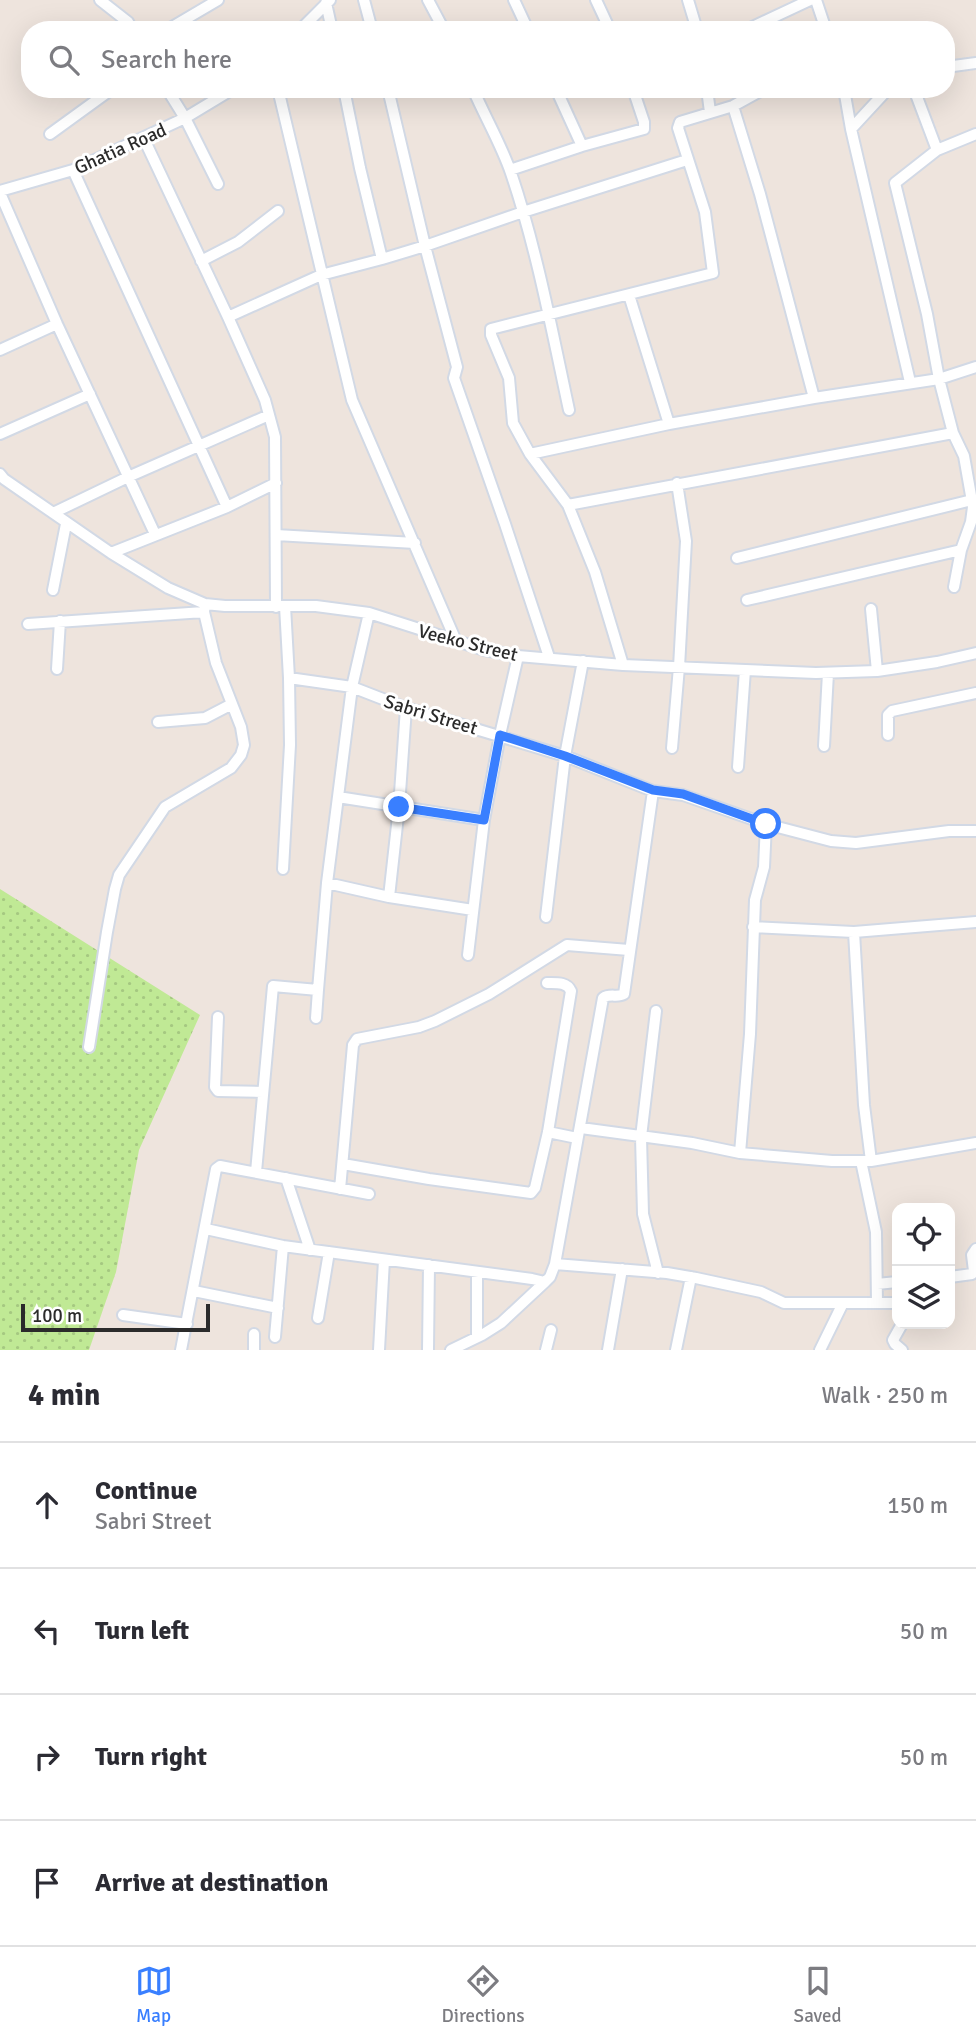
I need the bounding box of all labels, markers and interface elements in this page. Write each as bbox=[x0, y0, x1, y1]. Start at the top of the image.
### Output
search box bbox=[21, 21, 955, 98]
icon: search bbox=[45, 41, 83, 79]
text: Search here bbox=[101, 44, 232, 76]
street label: Ghatia Road bbox=[71, 118, 170, 180]
street label: Veeko Street bbox=[416, 619, 520, 667]
street label: Sabri Street bbox=[381, 689, 481, 741]
route end bbox=[383, 791, 414, 822]
route start bbox=[750, 808, 781, 839]
map controls bbox=[892, 1203, 955, 1329]
button: locate bbox=[892, 1203, 955, 1266]
button: layers bbox=[892, 1266, 955, 1329]
scale bar bbox=[21, 1301, 210, 1333]
text: 100 m bbox=[32, 1304, 82, 1328]
text: 4 min bbox=[28, 1377, 100, 1414]
text: Walk · 250 m bbox=[822, 1381, 948, 1410]
text: Continue bbox=[95, 1475, 197, 1507]
icon: ahead bbox=[28, 1486, 66, 1524]
text: 150 m bbox=[887, 1491, 948, 1520]
text: Sabri Street bbox=[95, 1507, 212, 1536]
icon: left bbox=[28, 1612, 66, 1650]
text: Turn left bbox=[95, 1615, 189, 1647]
text: 50 m bbox=[900, 1617, 948, 1646]
icon: right bbox=[28, 1738, 66, 1776]
text: Turn right bbox=[95, 1741, 207, 1773]
text: 50 m bbox=[900, 1743, 948, 1772]
icon: arrive bbox=[28, 1864, 66, 1902]
text: Arrive at destination bbox=[95, 1867, 328, 1899]
tab: Map bbox=[135, 1962, 173, 2028]
tab: Directions bbox=[442, 1962, 525, 2028]
tab: Saved bbox=[794, 1962, 841, 2028]

